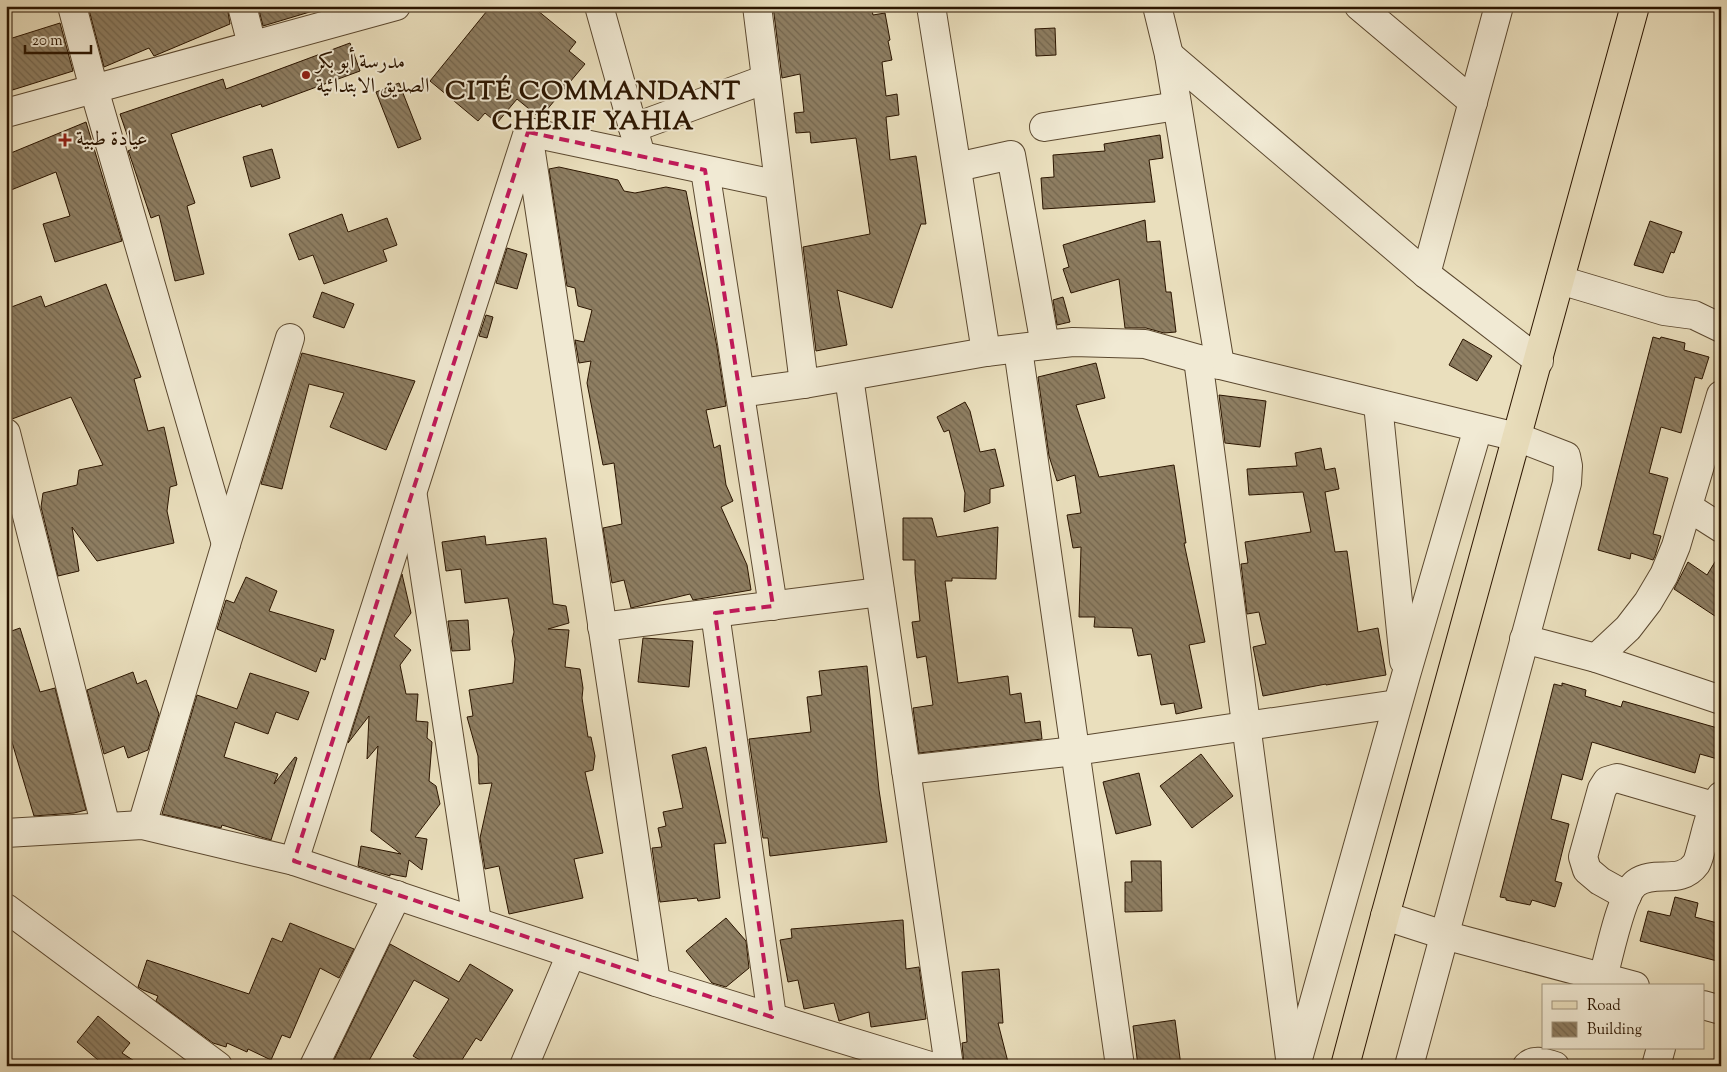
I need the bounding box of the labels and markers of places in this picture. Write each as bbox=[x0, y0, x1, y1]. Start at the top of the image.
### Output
place label: مدرسة أبو بكر الصديق الابتدائية bbox=[314, 46, 430, 102]
marker: مدرسة أبو بكر الصديق الابتدائية bbox=[300, 69, 312, 81]
place label: عيادة طبية bbox=[76, 125, 148, 155]
marker: عيادة طبية bbox=[58, 133, 72, 147]

